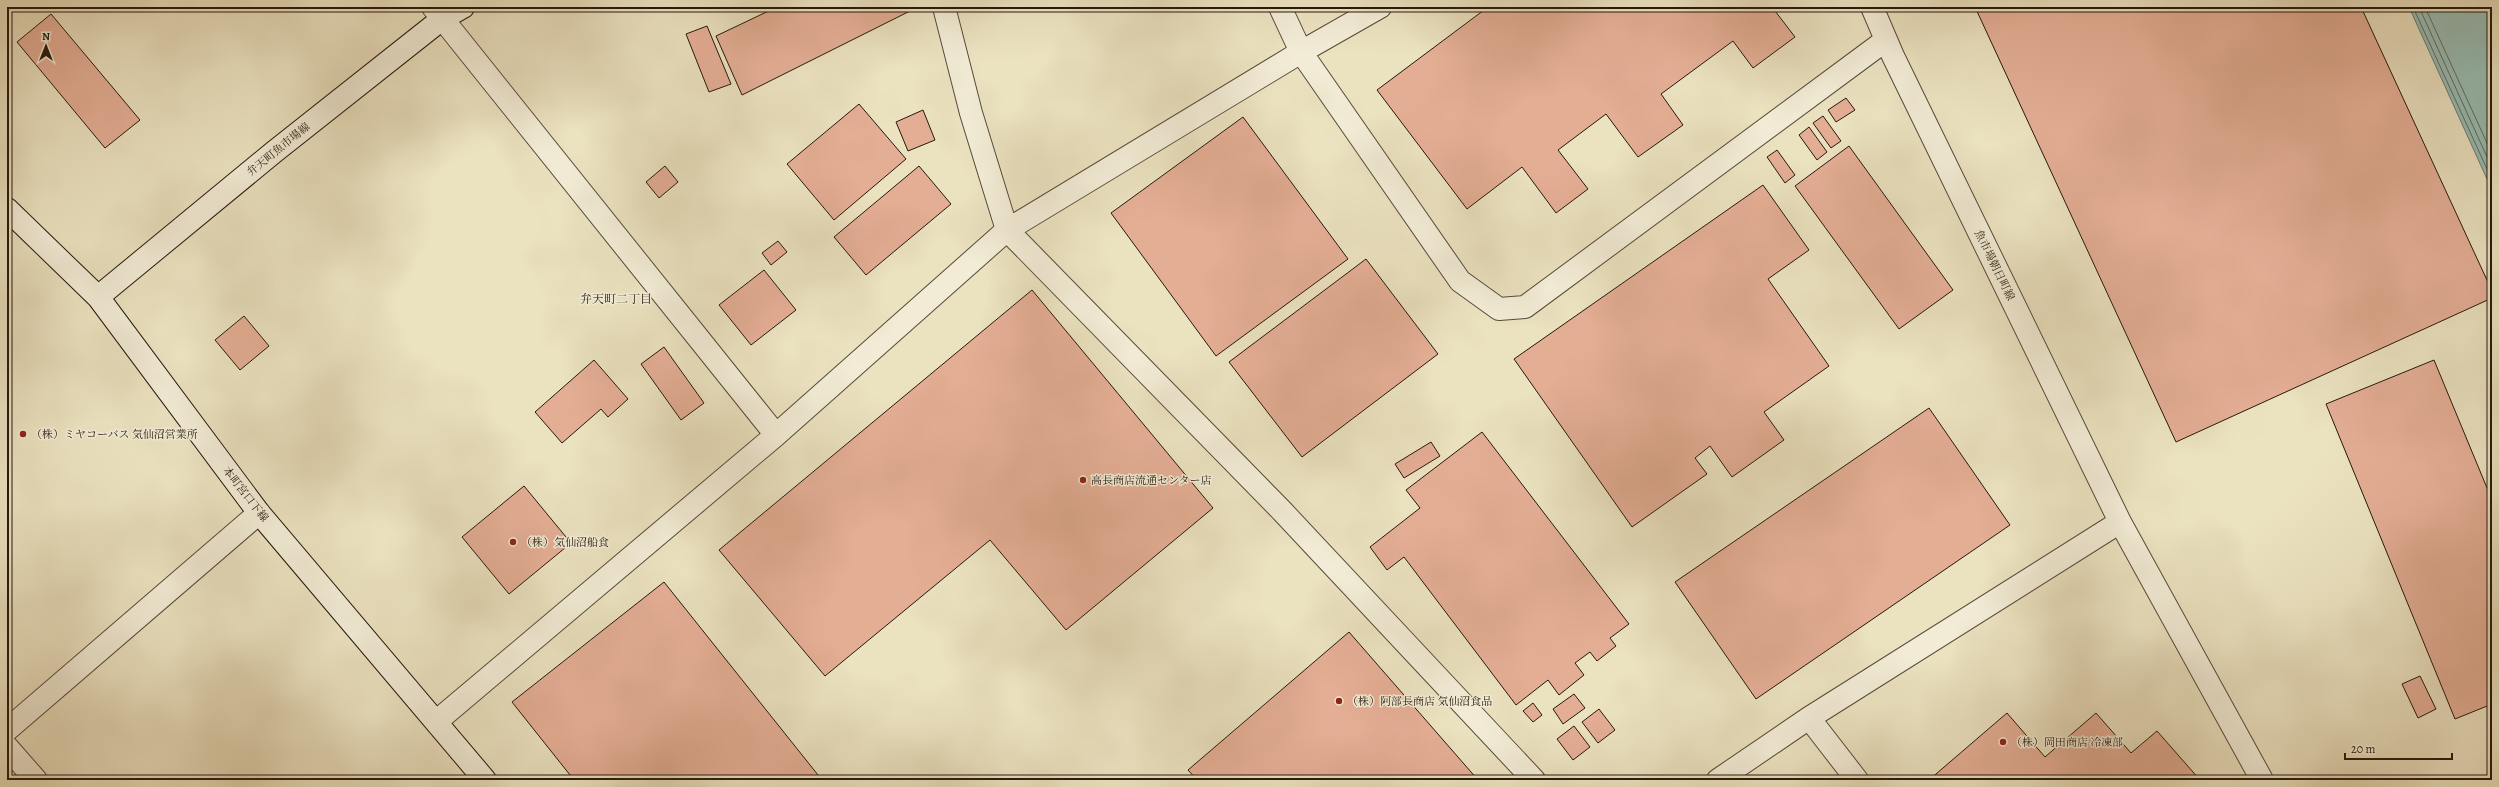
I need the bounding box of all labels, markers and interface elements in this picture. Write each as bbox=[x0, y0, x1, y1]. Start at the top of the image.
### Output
north arrow bbox=[26, 26, 66, 66]
text: N bbox=[42, 29, 50, 44]
street label: 弁天町魚市場線 bbox=[244, 119, 313, 179]
street label: 魚市場朝日町線 bbox=[1971, 227, 2018, 303]
district label: 弁天町二丁目 bbox=[580, 291, 652, 307]
place label: （株）ミヤコーバス 気仙沼営業所 bbox=[31, 427, 198, 442]
marker: （株）ミヤコーバス 気仙沼営業所 bbox=[18, 429, 28, 439]
street label: 本町宮口下線 bbox=[219, 464, 272, 525]
place label: 高長商店流通センター店 bbox=[1091, 473, 1212, 488]
marker: 高長商店流通センター店 bbox=[1078, 475, 1088, 485]
place label: （株）気仙沼船食 bbox=[521, 535, 609, 550]
marker: （株）気仙沼船食 bbox=[508, 537, 518, 547]
place label: （株）阿部長商店 気仙沼食品 bbox=[1347, 694, 1492, 709]
marker: （株）阿部長商店 気仙沼食品 bbox=[1334, 696, 1344, 706]
place label: （株）岡田商店 冷凍部 bbox=[2011, 735, 2123, 750]
scale bar bbox=[2345, 735, 2452, 761]
marker: （株）岡田商店 冷凍部 bbox=[1998, 737, 2008, 747]
text: 20 m bbox=[2351, 741, 2375, 757]

